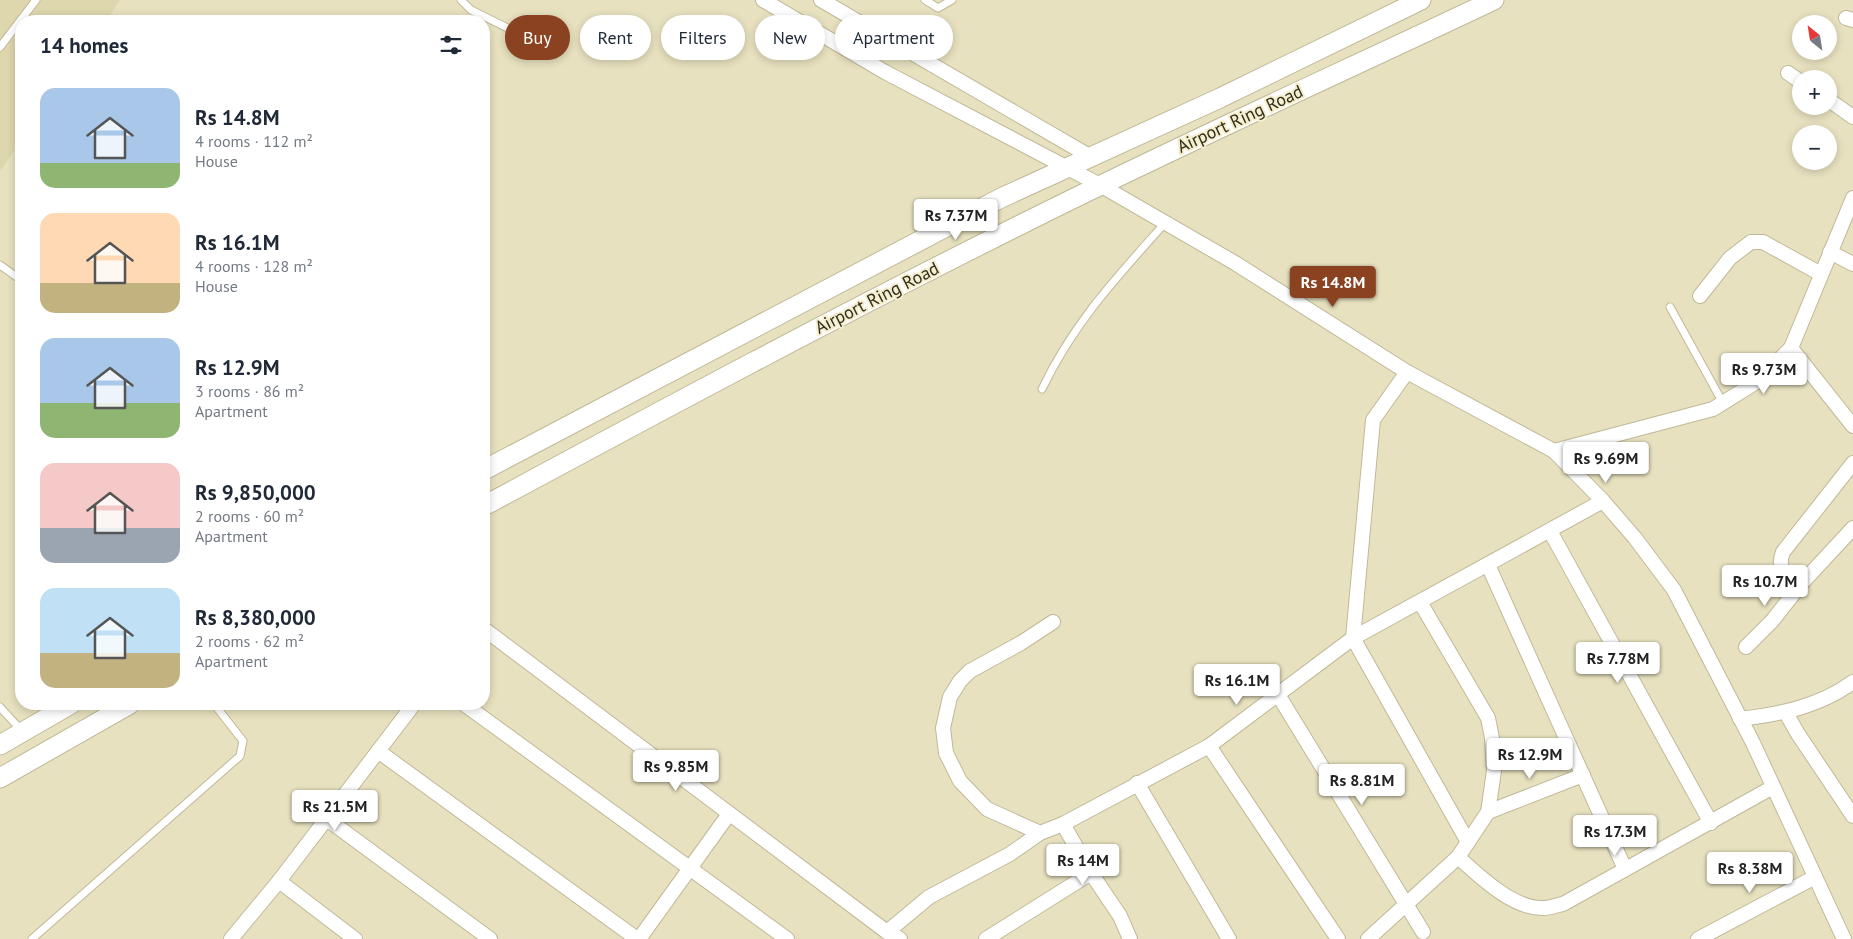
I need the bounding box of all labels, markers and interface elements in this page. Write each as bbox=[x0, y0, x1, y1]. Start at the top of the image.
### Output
chip: Buy bbox=[505, 15, 570, 60]
chip: Rent bbox=[580, 15, 651, 60]
chip: Filters bbox=[661, 15, 745, 60]
chip: New bbox=[755, 15, 825, 60]
chip: Apartment bbox=[835, 15, 953, 60]
north arrow bbox=[1792, 15, 1838, 60]
map controls bbox=[1792, 15, 1837, 170]
icon: filters bbox=[437, 31, 465, 59]
text: 14 homes bbox=[40, 32, 128, 59]
button: + bbox=[1792, 70, 1837, 115]
street label: Airport Ring Road bbox=[1173, 79, 1306, 158]
text: Rs 14.8M bbox=[195, 104, 280, 131]
icon: home bbox=[80, 108, 140, 168]
button: − bbox=[1792, 125, 1837, 170]
text: 4 rooms · 112 m² bbox=[195, 131, 313, 151]
text: House bbox=[195, 151, 238, 171]
pin: Rs 7.37M bbox=[904, 198, 1008, 241]
text: Rs 7.37M bbox=[925, 205, 987, 225]
text: Rs 16.1M bbox=[195, 229, 280, 256]
icon: home bbox=[80, 233, 140, 293]
text: 4 rooms · 128 m² bbox=[195, 256, 313, 276]
street label: Airport Ring Road bbox=[811, 256, 943, 339]
pin: Rs 14.8M bbox=[1281, 266, 1385, 308]
text: Rs 14.8M bbox=[1301, 272, 1365, 292]
text: House bbox=[195, 276, 238, 296]
pin: Rs 9.73M bbox=[1712, 352, 1816, 395]
text: Rs 12.9M bbox=[195, 354, 280, 381]
icon: home bbox=[80, 358, 140, 418]
text: Rs 9.73M bbox=[1732, 359, 1796, 379]
text: 3 rooms · 86 m² bbox=[195, 381, 304, 401]
text: Apartment bbox=[195, 401, 268, 421]
pin: Rs 9.69M bbox=[1554, 442, 1658, 484]
text: Rs 9.69M bbox=[1574, 448, 1638, 468]
text: Rs 9,850,000 bbox=[195, 479, 316, 506]
icon: home bbox=[80, 483, 140, 543]
text: 2 rooms · 60 m² bbox=[195, 506, 304, 526]
text: Apartment bbox=[195, 526, 268, 546]
pin: Rs 10.7M bbox=[1713, 564, 1817, 607]
text: Rs 10.7M bbox=[1733, 571, 1797, 591]
text: Rs 8,380,000 bbox=[195, 604, 316, 631]
icon: home bbox=[80, 608, 140, 668]
text: 2 rooms · 62 m² bbox=[195, 631, 304, 651]
pin: Rs 7.78M bbox=[1566, 642, 1670, 684]
text: Rs 7.78M bbox=[1587, 648, 1649, 668]
text: Apartment bbox=[195, 651, 268, 671]
pin: Rs 16.1M bbox=[1185, 664, 1289, 706]
text: Rs 16.1M bbox=[1205, 670, 1269, 690]
pin: Rs 12.9M bbox=[1478, 738, 1582, 780]
text: Rs 12.9M bbox=[1498, 744, 1562, 764]
pin: Rs 9.85M bbox=[624, 750, 728, 792]
text: Rs 9.85M bbox=[644, 756, 708, 776]
pin: Rs 8.81M bbox=[1310, 764, 1414, 806]
text: Rs 8.81M bbox=[1330, 770, 1394, 790]
pin: Rs 21.5M bbox=[283, 790, 387, 832]
text: Rs 21.5M bbox=[303, 796, 367, 816]
pin: Rs 17.3M bbox=[1563, 814, 1667, 857]
text: Rs 17.3M bbox=[1584, 821, 1646, 841]
pin: Rs 14M bbox=[1042, 844, 1124, 886]
text: Rs 14M bbox=[1057, 850, 1109, 870]
pin: Rs 8.38M bbox=[1698, 852, 1802, 894]
text: Rs 8.38M bbox=[1718, 858, 1782, 878]

